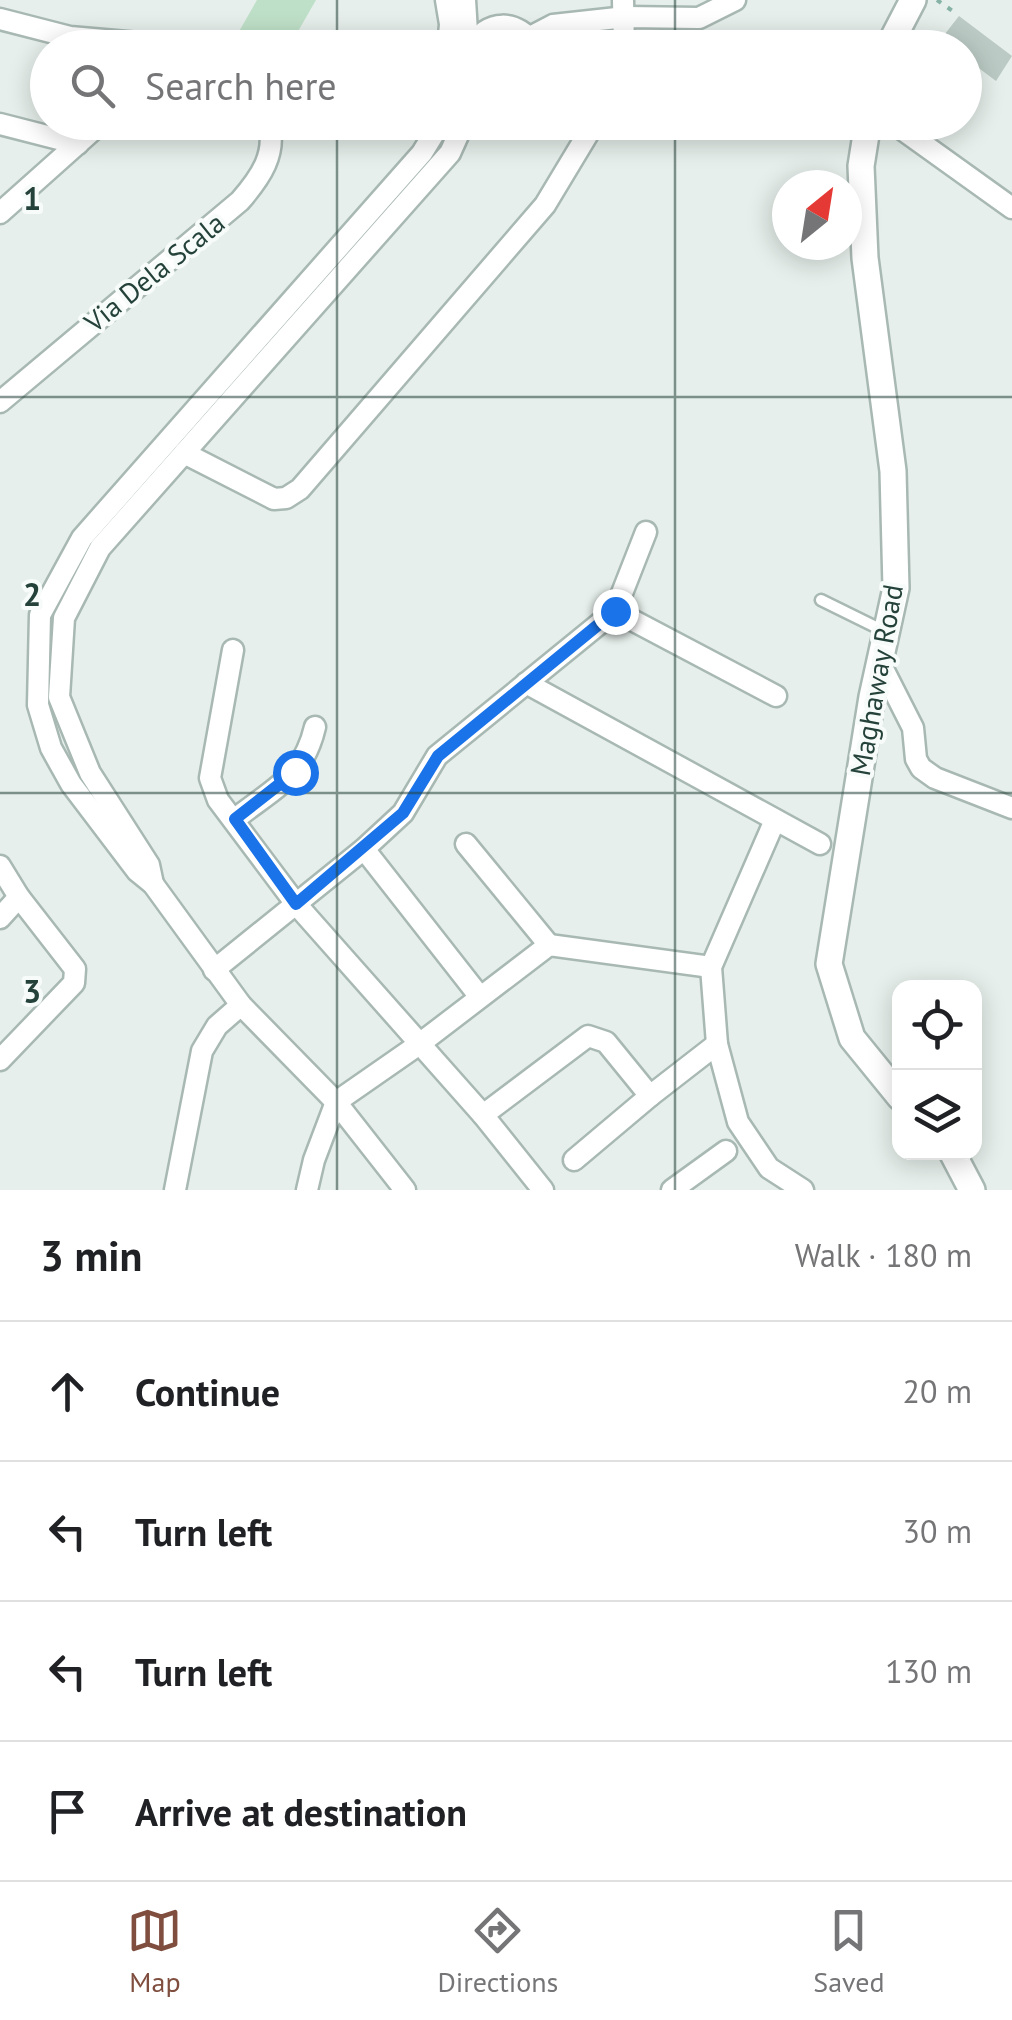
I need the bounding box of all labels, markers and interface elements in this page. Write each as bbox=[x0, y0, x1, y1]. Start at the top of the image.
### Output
search box bbox=[30, 30, 982, 140]
icon: search bbox=[65, 58, 120, 113]
text: Search here bbox=[145, 61, 337, 110]
north arrow bbox=[772, 170, 862, 260]
text: 1 bbox=[23, 177, 41, 219]
street label: Via Dela Scala bbox=[75, 204, 232, 341]
text: 2 bbox=[23, 573, 41, 615]
street label: Maghaway Road bbox=[841, 581, 911, 779]
route end bbox=[593, 589, 639, 635]
route start bbox=[273, 750, 319, 796]
text: 3 bbox=[23, 970, 41, 1012]
map controls bbox=[892, 980, 982, 1160]
button: locate bbox=[892, 980, 982, 1070]
button: layers bbox=[892, 1070, 982, 1160]
text: 3 min bbox=[40, 1228, 142, 1283]
text: Walk · 180 m bbox=[795, 1234, 972, 1276]
icon: ahead bbox=[40, 1364, 95, 1419]
text: Continue bbox=[135, 1367, 280, 1416]
text: 20 m bbox=[903, 1370, 972, 1412]
icon: left bbox=[40, 1504, 95, 1559]
text: Turn left bbox=[135, 1507, 272, 1556]
text: 30 m bbox=[903, 1510, 972, 1552]
icon: left bbox=[40, 1644, 95, 1699]
text: Turn left bbox=[135, 1647, 272, 1696]
text: 130 m bbox=[885, 1650, 972, 1692]
icon: arrive bbox=[40, 1784, 95, 1839]
text: Arrive at destination bbox=[135, 1787, 467, 1836]
tab: Map bbox=[127, 1903, 182, 2000]
tab: Directions bbox=[437, 1903, 558, 2000]
tab: Saved bbox=[813, 1903, 885, 2000]

